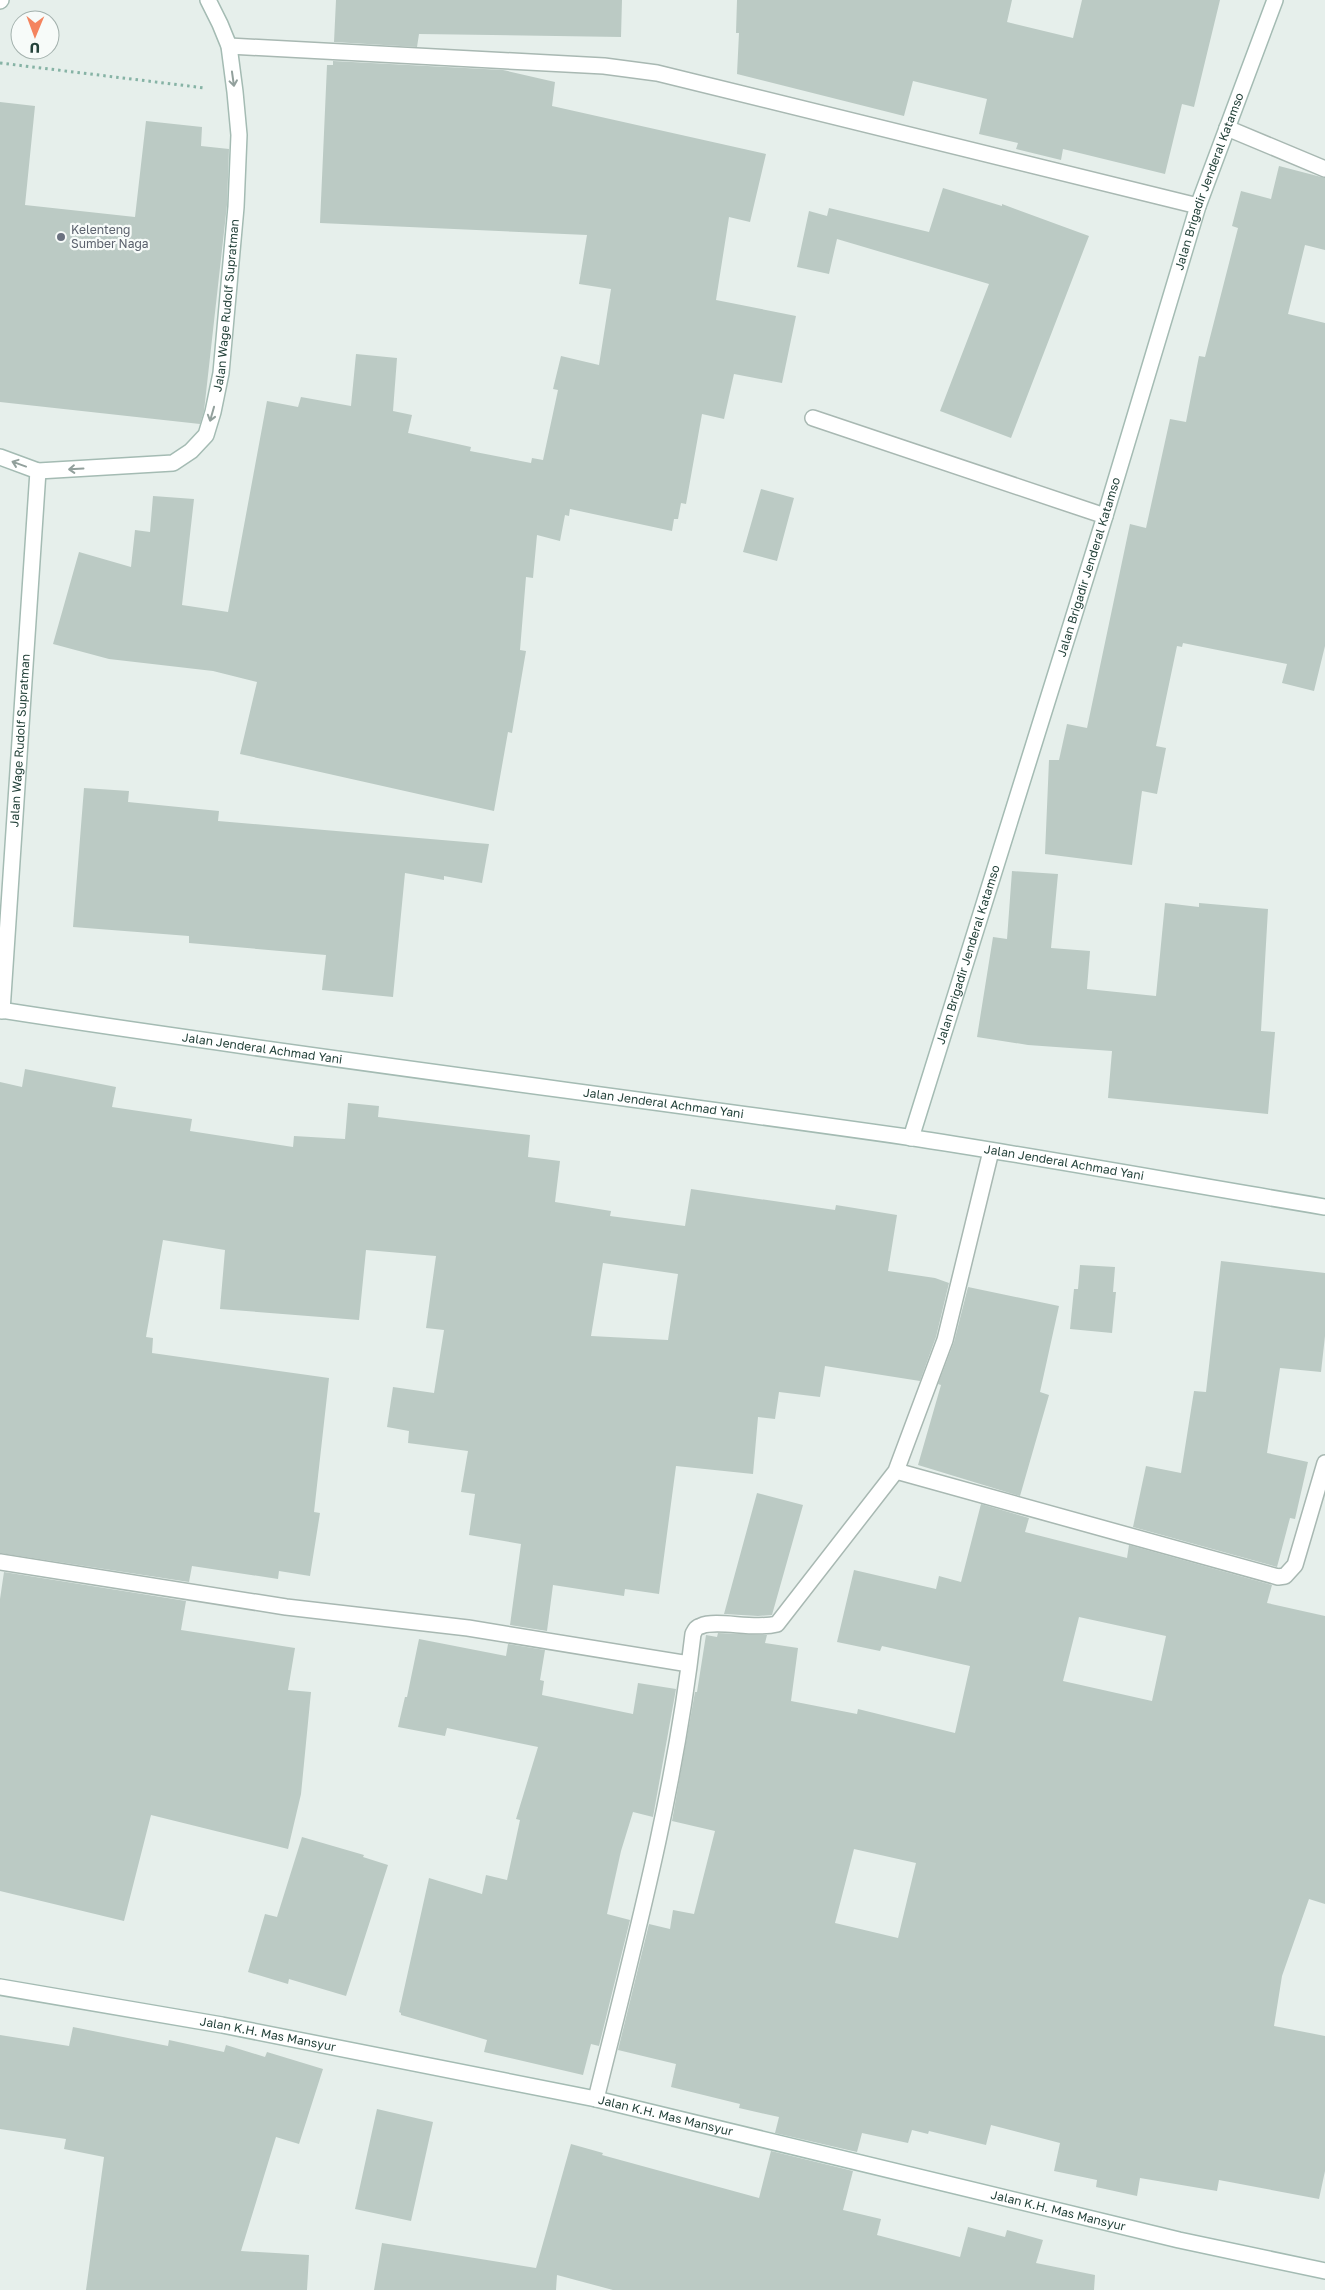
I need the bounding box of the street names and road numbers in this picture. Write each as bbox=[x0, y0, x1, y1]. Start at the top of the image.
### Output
street label: Jalan Brigadir Jenderal Katamso bbox=[1171, 90, 1247, 272]
street label: Jalan Wage Rudolf Supratman bbox=[209, 218, 242, 393]
street label: Jalan Brigadir Jenderal Katamso bbox=[1054, 475, 1123, 659]
street label: Jalan Wage Rudolf Supratman bbox=[6, 653, 33, 828]
street label: Jalan Brigadir Jenderal Katamso bbox=[933, 863, 1003, 1046]
street label: Jalan Jenderal Achmad Yani bbox=[181, 1029, 343, 1067]
street label: Jalan Jenderal Achmad Yani bbox=[582, 1085, 745, 1121]
street label: Jalan Jenderal Achmad Yani bbox=[983, 1141, 1145, 1183]
street label: Jalan K.H. Mas Mansyur bbox=[199, 2013, 338, 2054]
street label: Jalan K.H. Mas Mansyur bbox=[597, 2092, 735, 2139]
street label: Jalan K.H. Mas Mansyur bbox=[989, 2187, 1128, 2234]

